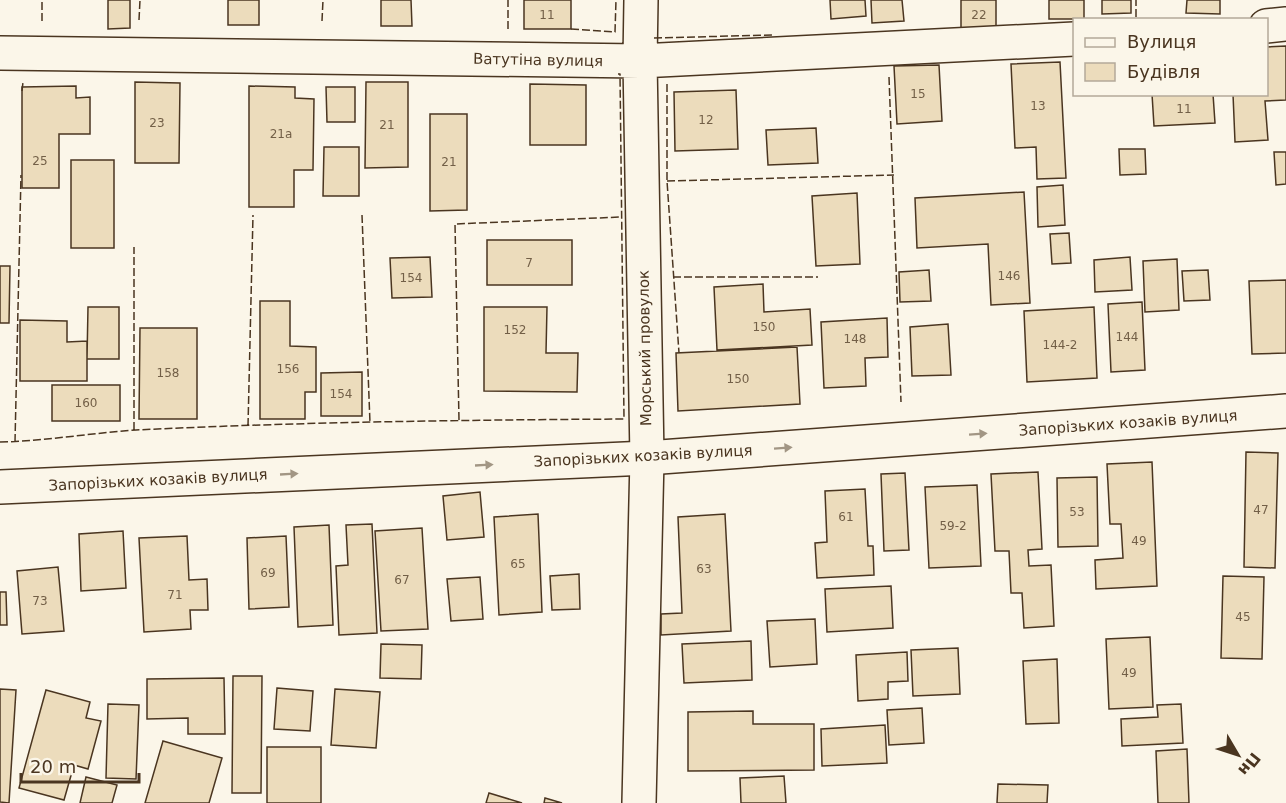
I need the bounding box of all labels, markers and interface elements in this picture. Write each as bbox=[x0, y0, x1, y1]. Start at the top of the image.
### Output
house number: 11 bbox=[539, 8, 555, 22]
house number: 22 bbox=[971, 8, 987, 22]
legend bbox=[1073, 18, 1268, 96]
text: Вулиця bbox=[1127, 31, 1196, 52]
street label: Ватутіна вулиця bbox=[473, 50, 603, 70]
text: Будівля bbox=[1127, 61, 1200, 82]
house number: 15 bbox=[910, 87, 926, 101]
house number: 13 bbox=[1030, 99, 1046, 113]
house number: 11 bbox=[1176, 102, 1192, 116]
house number: 12 bbox=[698, 113, 714, 127]
house number: 23 bbox=[149, 116, 165, 130]
house number: 21 bbox=[379, 118, 395, 132]
house number: 21а bbox=[270, 127, 292, 141]
house number: 25 bbox=[32, 154, 48, 168]
house number: 21 bbox=[441, 155, 457, 169]
house number: 7 bbox=[525, 256, 533, 270]
house number: 146 bbox=[998, 269, 1020, 283]
street label: Морський провулок bbox=[635, 270, 655, 426]
house number: 154 bbox=[400, 271, 422, 285]
house number: 150 bbox=[753, 320, 775, 334]
house number: 152 bbox=[504, 323, 526, 337]
house number: 144 bbox=[1116, 330, 1138, 344]
house number: 148 bbox=[844, 332, 866, 346]
house number: 144-2 bbox=[1043, 338, 1077, 352]
house number: 156 bbox=[277, 362, 299, 376]
house number: 158 bbox=[157, 366, 179, 380]
house number: 150 bbox=[727, 372, 749, 386]
house number: 154 bbox=[330, 387, 352, 401]
house number: 160 bbox=[75, 396, 97, 410]
street label: Запорізьких козаків вулиця bbox=[1018, 406, 1238, 440]
one-way arrow bbox=[968, 429, 987, 438]
street label: Запорізьких козаків вулиця bbox=[533, 441, 753, 471]
one-way arrow bbox=[774, 443, 793, 453]
one-way arrow bbox=[475, 461, 494, 470]
street label: Запорізьких козаків вулиця bbox=[48, 465, 268, 495]
one-way arrow bbox=[280, 469, 299, 478]
house number: 47 bbox=[1253, 503, 1269, 517]
house number: 53 bbox=[1069, 505, 1085, 519]
house number: 61 bbox=[838, 510, 854, 524]
house number: 59-2 bbox=[939, 519, 967, 533]
house number: 49 bbox=[1131, 534, 1147, 548]
house number: 65 bbox=[510, 557, 526, 571]
house number: 63 bbox=[696, 562, 712, 576]
house number: 69 bbox=[260, 566, 276, 580]
house number: 67 bbox=[394, 573, 410, 587]
house number: 71 bbox=[167, 588, 183, 602]
house number: 73 bbox=[32, 594, 48, 608]
house number: 45 bbox=[1235, 610, 1251, 624]
house number: 49 bbox=[1121, 666, 1137, 680]
north arrow bbox=[1208, 725, 1268, 785]
scale bar bbox=[21, 746, 140, 784]
text: Пн bbox=[1234, 749, 1264, 780]
text: 20 m bbox=[30, 756, 76, 777]

